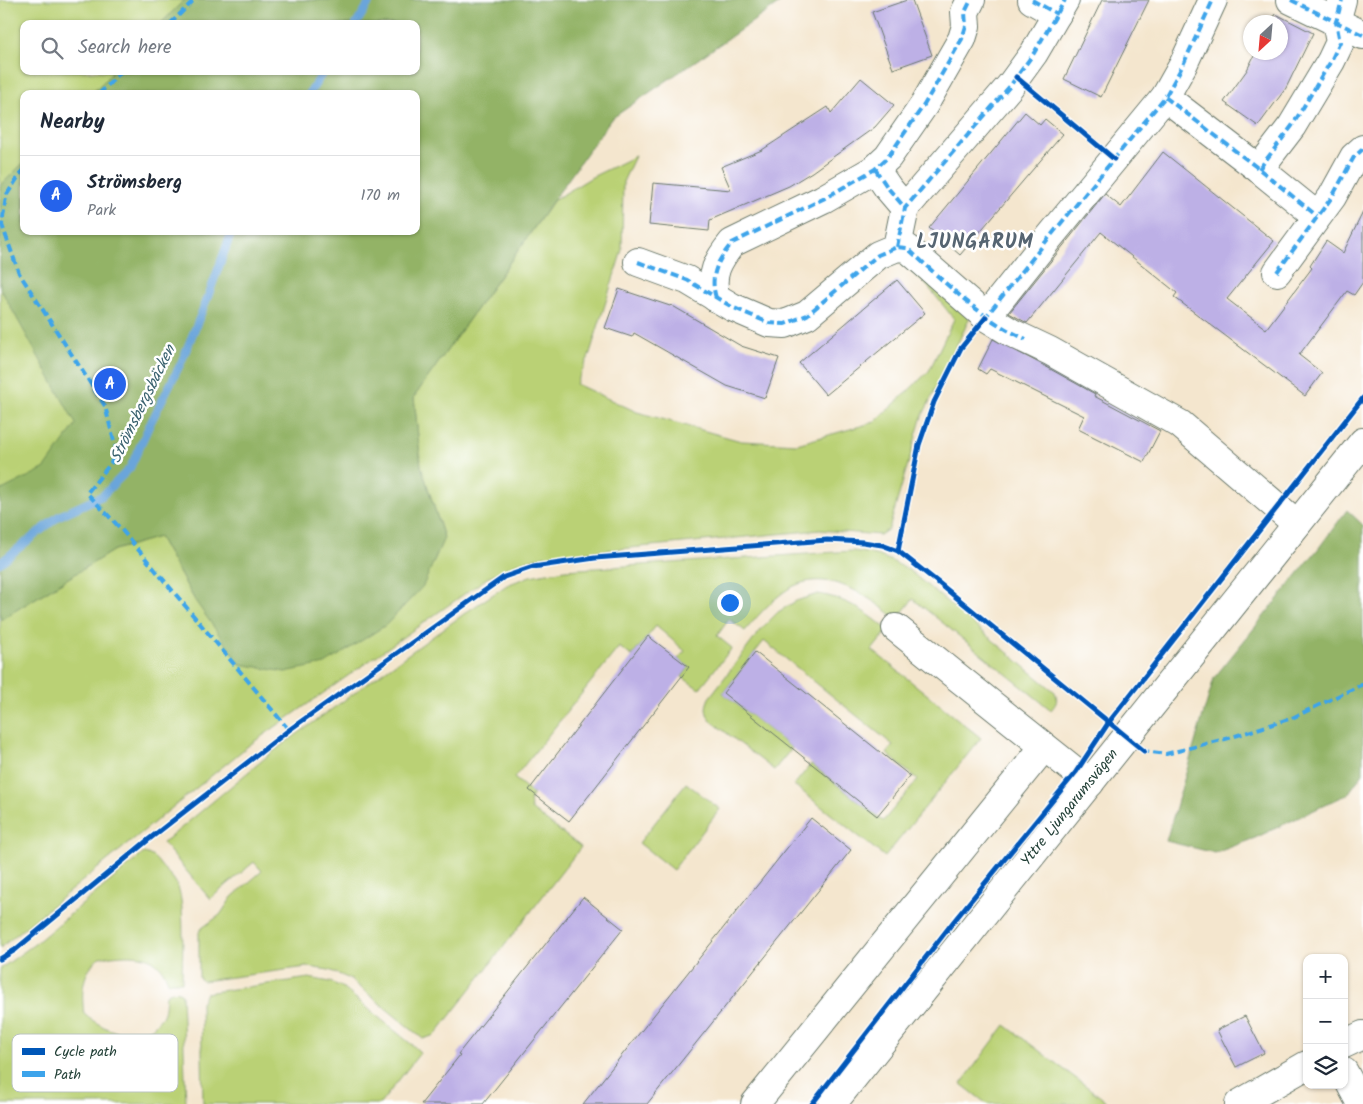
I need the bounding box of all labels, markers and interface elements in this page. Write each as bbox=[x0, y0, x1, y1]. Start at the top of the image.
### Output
north arrow bbox=[1243, 15, 1288, 60]
search box bbox=[20, 20, 420, 75]
text: Search here bbox=[78, 33, 172, 63]
icon: search bbox=[38, 34, 66, 62]
text: Nearby bbox=[40, 106, 105, 139]
text: Strömsberg bbox=[87, 168, 182, 198]
text: A bbox=[51, 183, 61, 208]
text: 170 m bbox=[360, 183, 400, 208]
text: Park bbox=[87, 198, 116, 223]
district label: LJUNGARUM bbox=[916, 227, 1034, 259]
water label: Strömsbergsbäcken bbox=[104, 340, 183, 467]
pin: A bbox=[94, 365, 126, 403]
your location bbox=[717, 590, 743, 616]
street label: Yttre Ljungarumsvägen bbox=[1015, 743, 1125, 872]
map controls bbox=[1303, 954, 1348, 1089]
button: + bbox=[1303, 954, 1348, 999]
button: − bbox=[1303, 999, 1348, 1044]
legend bbox=[12, 1034, 178, 1092]
text: Cycle path bbox=[54, 1041, 117, 1063]
button: layers bbox=[1303, 1044, 1348, 1089]
text: Path bbox=[54, 1064, 81, 1086]

